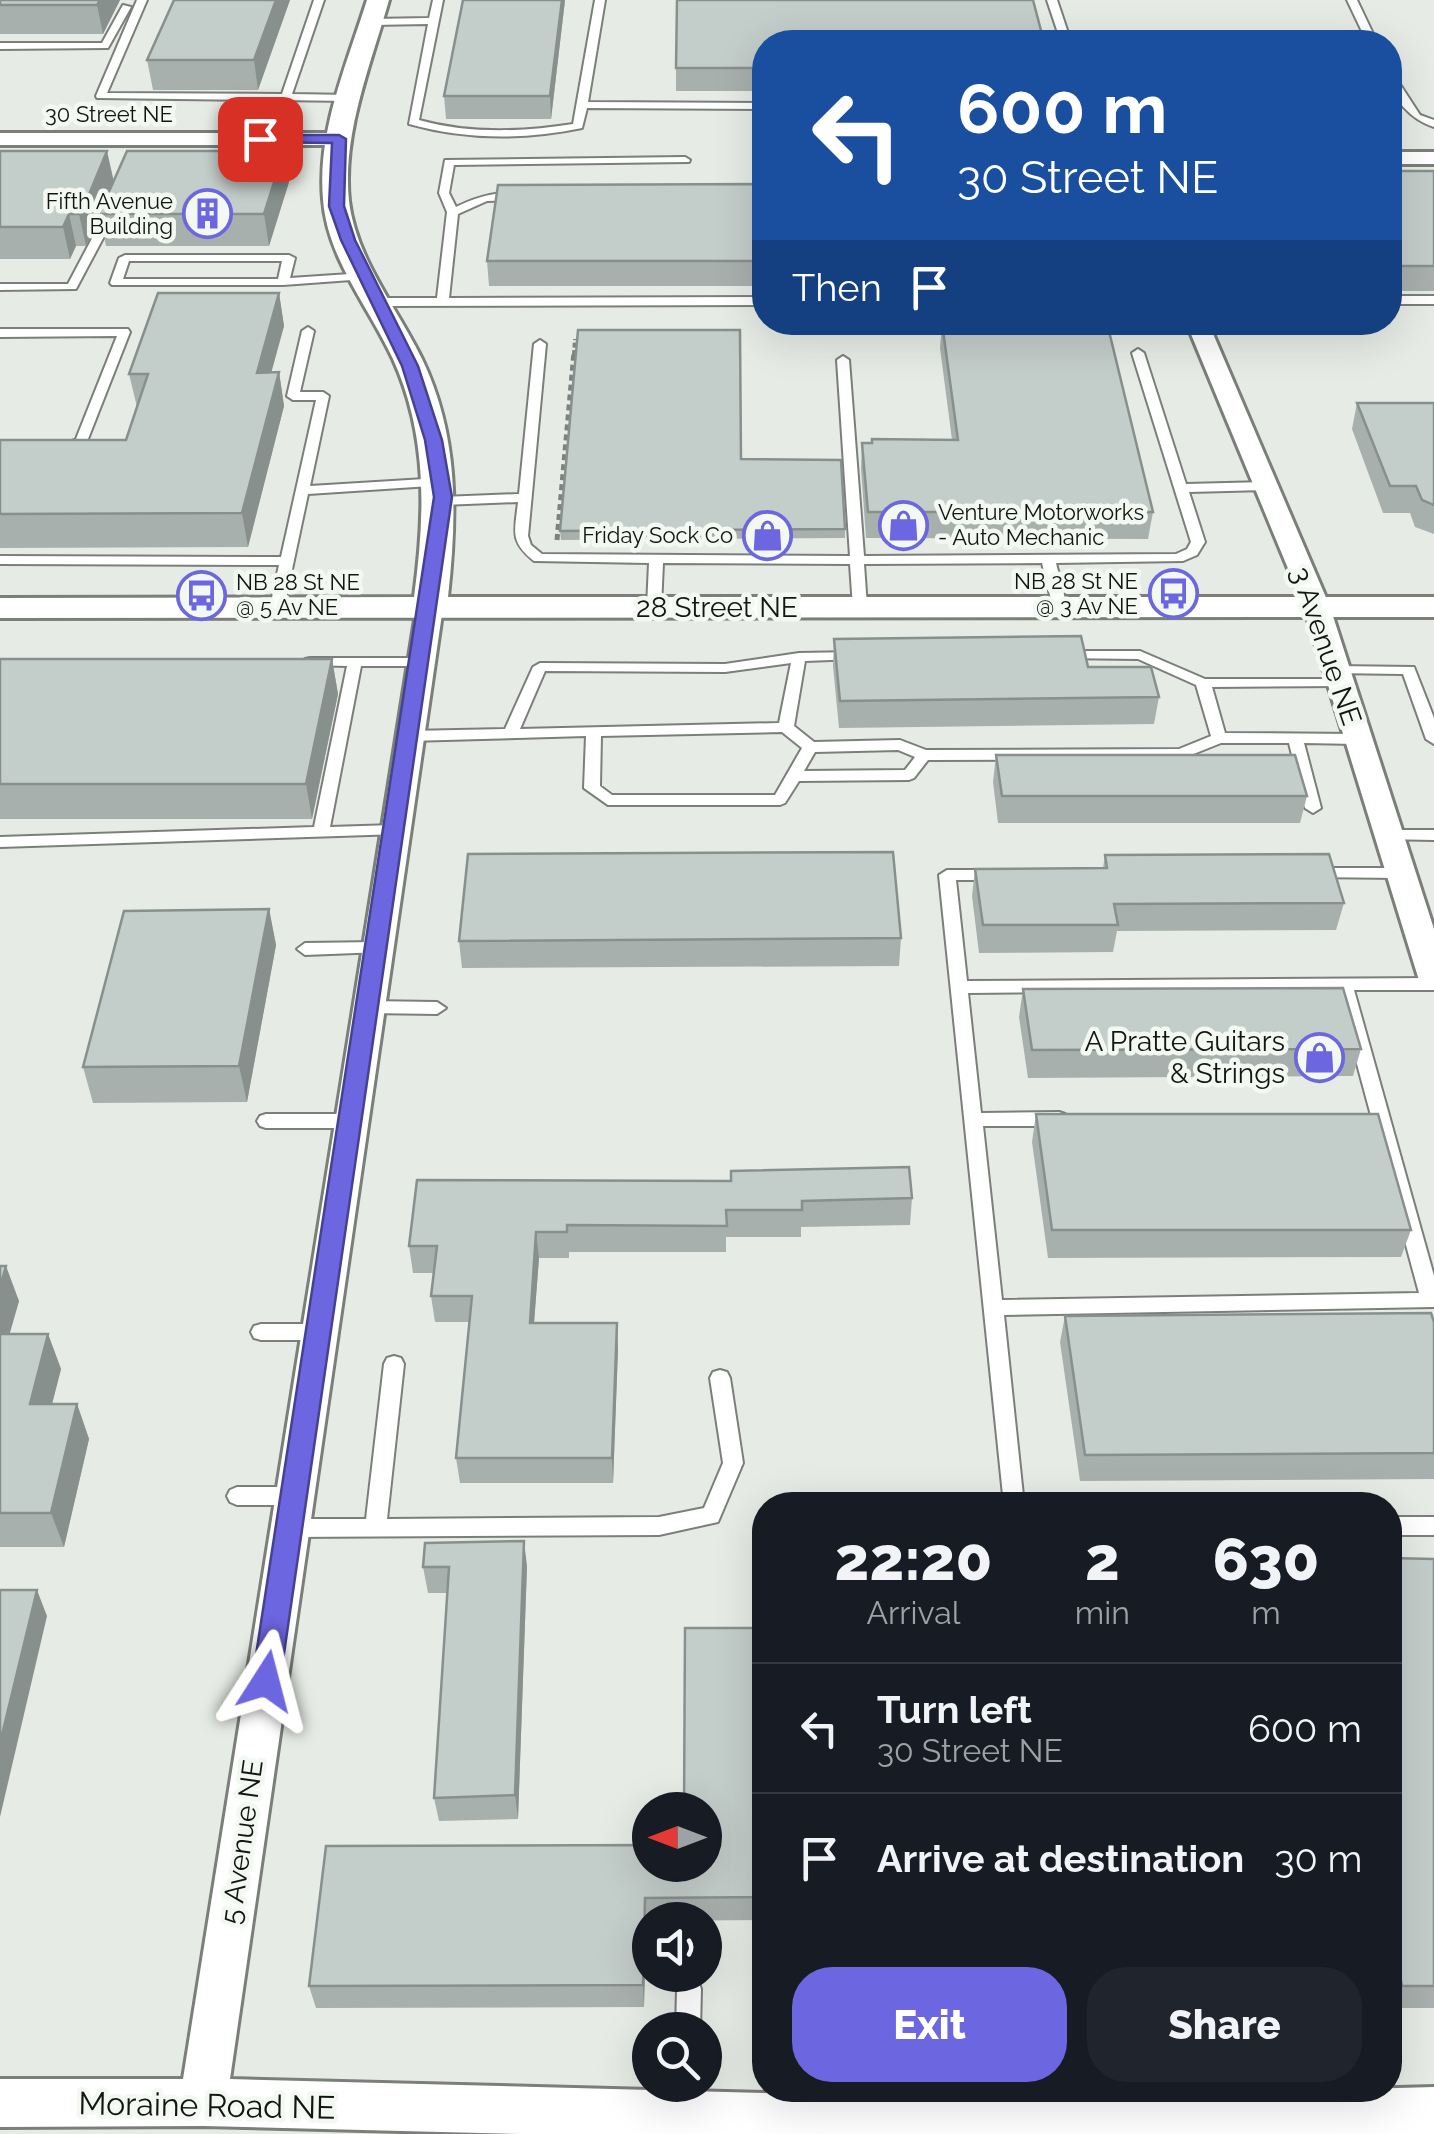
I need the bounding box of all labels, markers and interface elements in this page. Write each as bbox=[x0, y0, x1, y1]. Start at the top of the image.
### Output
text: 600 m bbox=[957, 67, 1167, 149]
icon: left bbox=[792, 70, 922, 200]
pin bbox=[218, 97, 303, 182]
street label: 30 Street NE bbox=[45, 101, 173, 127]
icon: arrive bbox=[233, 112, 288, 167]
text: 30 Street NE bbox=[957, 151, 1218, 204]
place label: Fifth Avenue Building bbox=[46, 188, 173, 239]
building icon: Fifth Avenue Building bbox=[182, 188, 234, 240]
icon: arrive bbox=[902, 260, 957, 315]
text: Then bbox=[792, 265, 882, 310]
shop icon: Venture Motorworks - Auto Mechanic bbox=[877, 499, 929, 551]
place label: Venture Motorworks - Auto Mechanic bbox=[938, 499, 1144, 550]
shop icon: Friday Sock Co bbox=[742, 509, 794, 561]
place label: Friday Sock Co bbox=[582, 522, 733, 548]
street label: 3 Avenue NE bbox=[1283, 562, 1369, 730]
place label: NB 28 St NE @ 3 Av NE bbox=[1014, 568, 1138, 619]
bus stop icon: NB 28 St NE @ 3 Av NE bbox=[1147, 568, 1199, 620]
bus stop icon: NB 28 St NE @ 5 Av NE bbox=[175, 569, 227, 621]
place label: NB 28 St NE @ 5 Av NE bbox=[236, 569, 360, 620]
street label: 28 Street NE bbox=[636, 591, 798, 624]
place label: A Pratte Guitars & Strings bbox=[1085, 1025, 1285, 1090]
shop icon: A Pratte Guitars & Strings bbox=[1294, 1031, 1346, 1083]
text: 22:20 bbox=[835, 1524, 992, 1594]
text: 2 bbox=[1085, 1524, 1120, 1594]
text: 630 bbox=[1212, 1524, 1319, 1594]
text: Arrival bbox=[866, 1594, 960, 1631]
text: min bbox=[1075, 1594, 1130, 1631]
text: m bbox=[1251, 1594, 1281, 1631]
position arrow bbox=[214, 1629, 318, 1733]
text: Turn left bbox=[877, 1687, 1032, 1732]
icon: left bbox=[792, 1701, 847, 1756]
text: 600 m bbox=[1248, 1706, 1362, 1751]
text: 30 Street NE bbox=[877, 1732, 1063, 1769]
street label: 5 Avenue NE bbox=[214, 1758, 270, 1926]
north arrow bbox=[632, 1792, 722, 1882]
map controls bbox=[632, 1792, 722, 2102]
icon: arrive bbox=[792, 1831, 847, 1886]
text: Arrive at destination bbox=[877, 1836, 1244, 1881]
text: 30 m bbox=[1274, 1836, 1362, 1881]
button: sound bbox=[632, 1902, 722, 1992]
button: Exit bbox=[792, 1967, 1067, 2082]
button: Share bbox=[1087, 1967, 1362, 2082]
button: search bbox=[632, 2012, 722, 2102]
street label: Moraine Road NE bbox=[78, 2084, 336, 2126]

